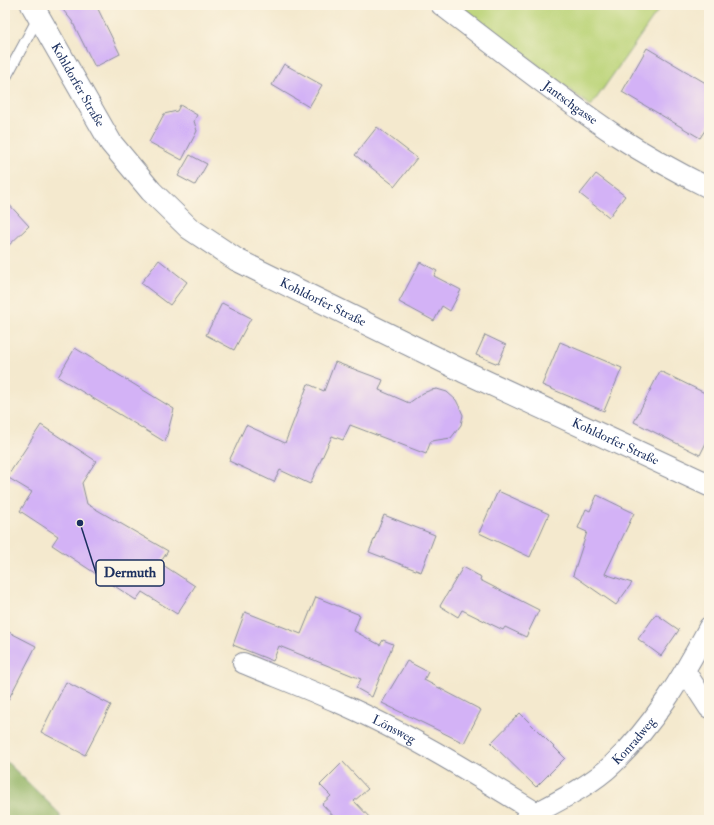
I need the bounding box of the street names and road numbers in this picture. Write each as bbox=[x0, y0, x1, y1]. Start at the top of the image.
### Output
street label: Kohldorfer Straße bbox=[47, 40, 108, 130]
street label: Jantschgasse bbox=[539, 77, 601, 128]
street label: Kohldorfer Straße bbox=[277, 274, 369, 330]
street label: Kohldorfer Straße bbox=[569, 415, 662, 469]
street label: Lönsweg bbox=[370, 712, 419, 748]
street label: Konradweg bbox=[609, 714, 659, 768]

